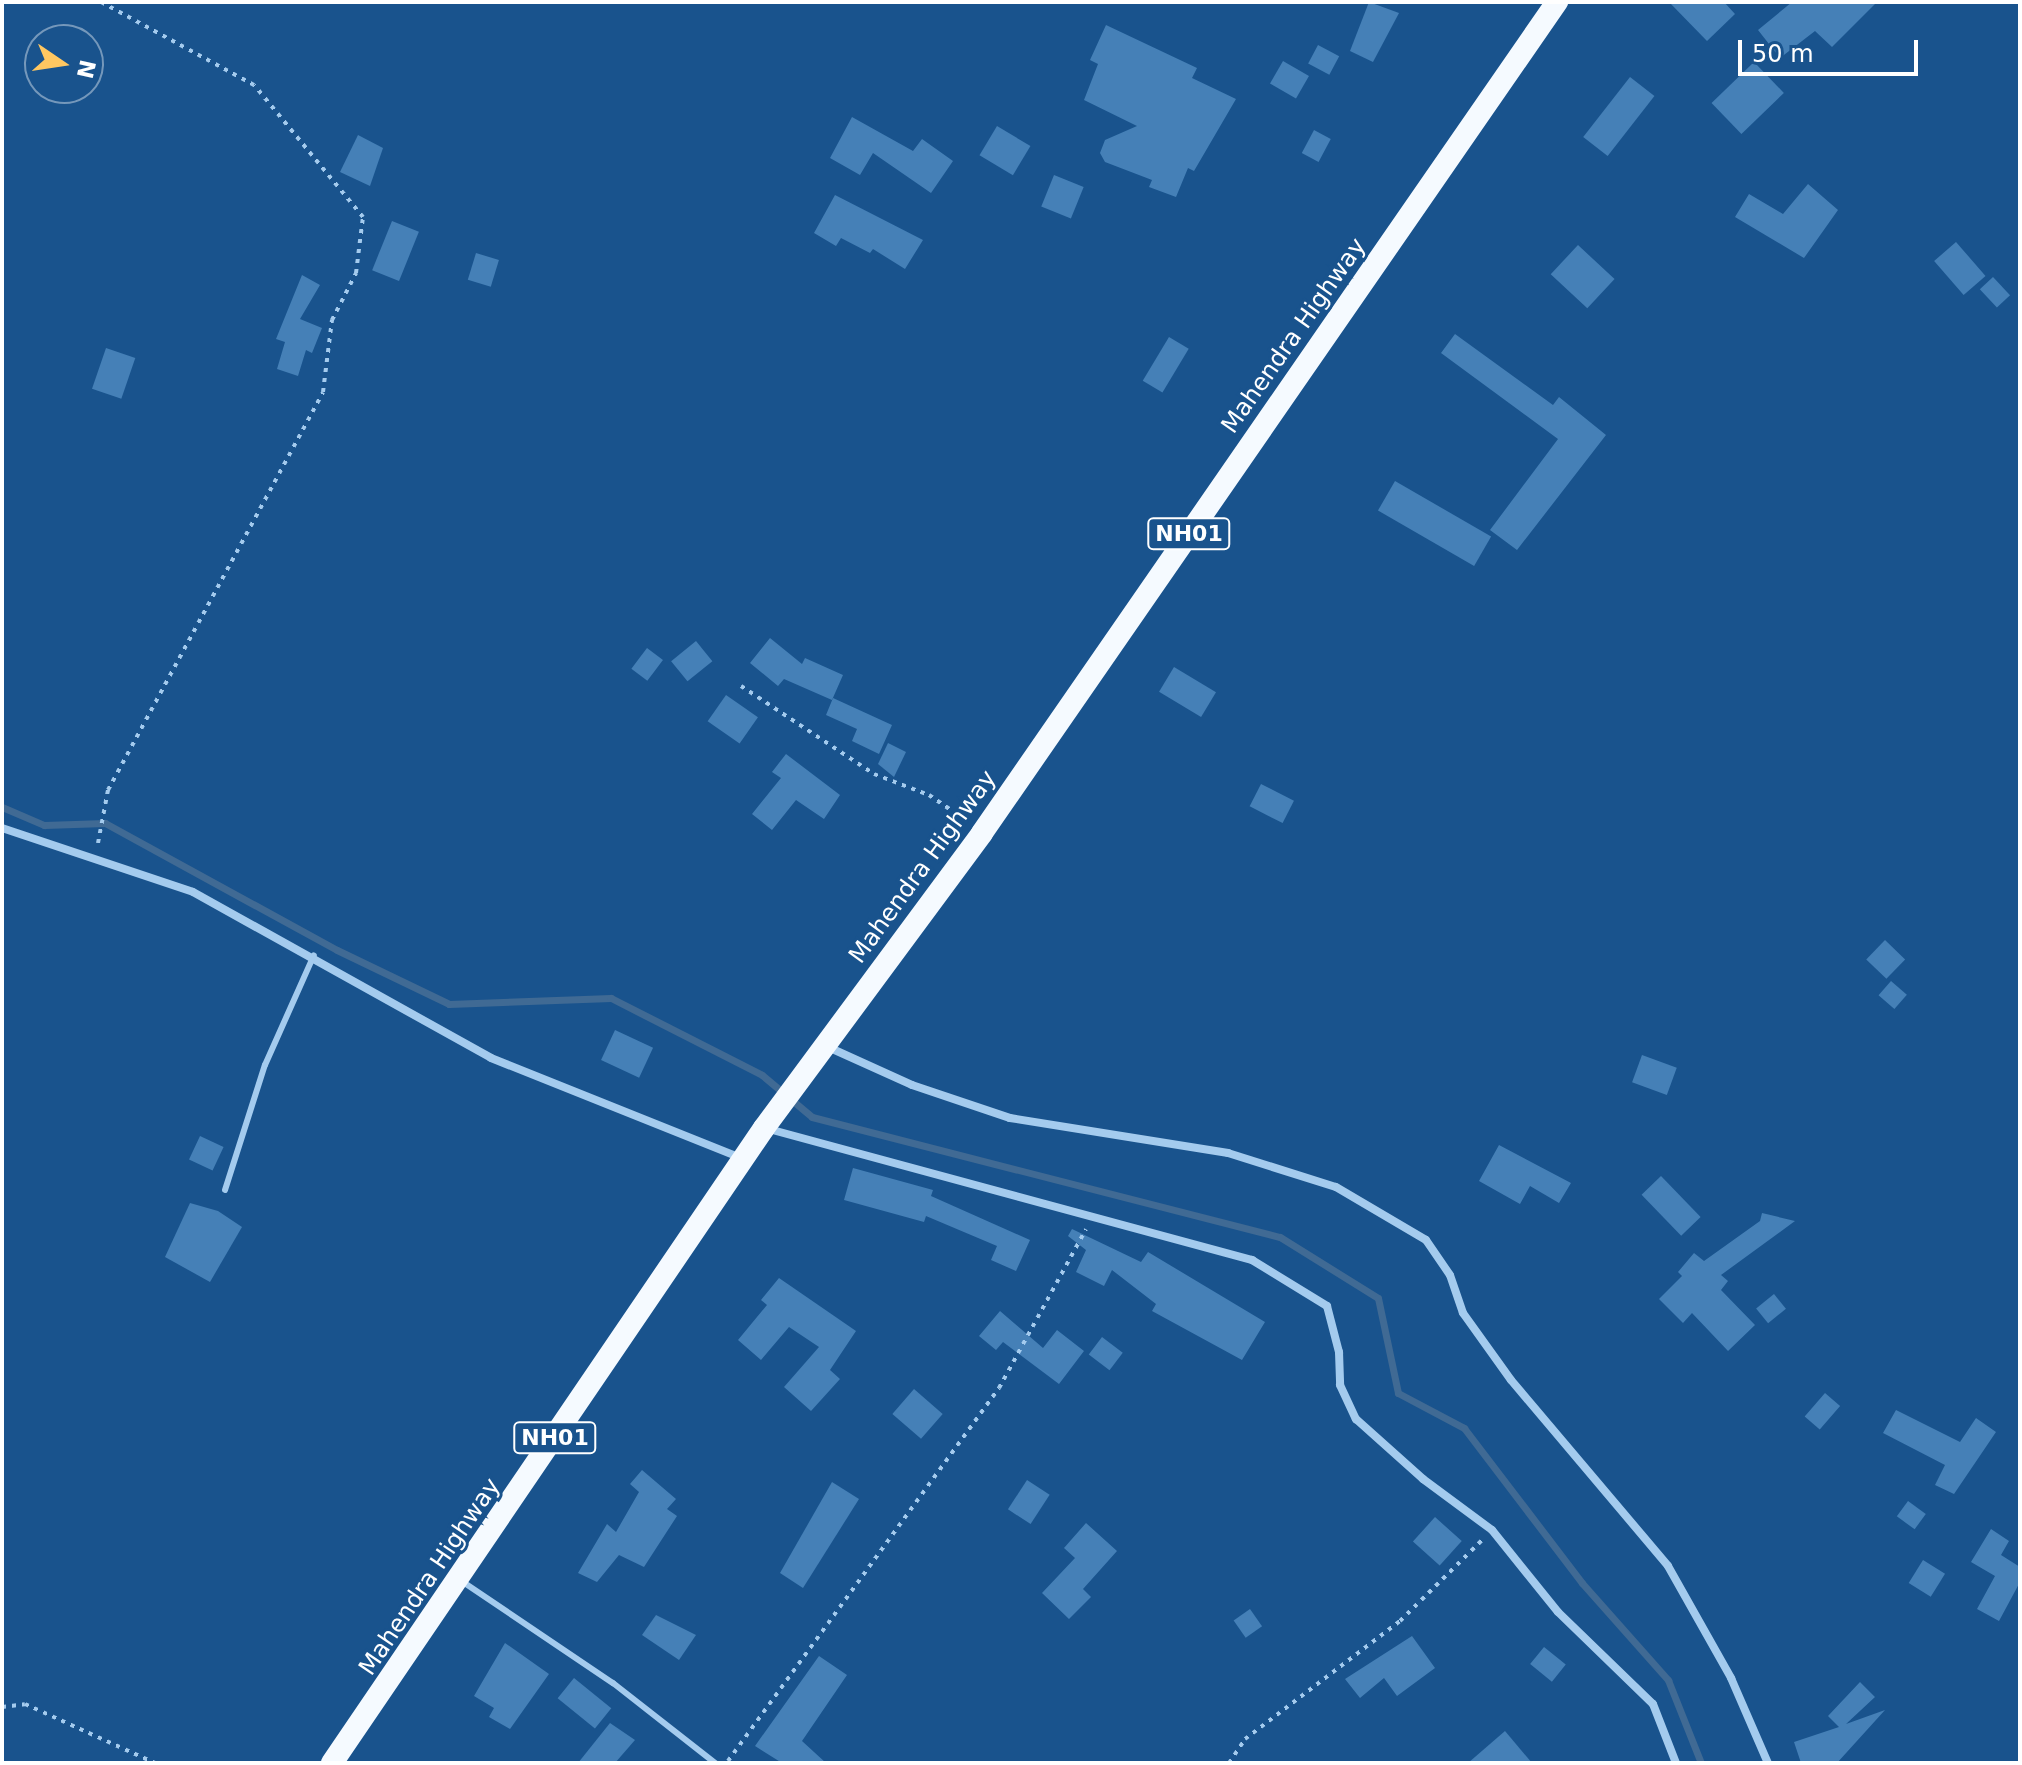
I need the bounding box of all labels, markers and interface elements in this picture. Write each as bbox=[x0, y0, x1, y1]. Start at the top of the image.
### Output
north arrow bbox=[24, 24, 104, 104]
scale bar bbox=[1742, 24, 1922, 74]
text: 50 m bbox=[1752, 40, 1814, 68]
text: N bbox=[72, 57, 100, 81]
street label: Mahendra Highway bbox=[1216, 233, 1372, 439]
road number: NH01 bbox=[1147, 516, 1231, 552]
street label: Mahendra Highway bbox=[843, 765, 1003, 969]
road number: NH01 bbox=[513, 1420, 597, 1456]
street label: Mahendra Highway bbox=[353, 1473, 507, 1681]

